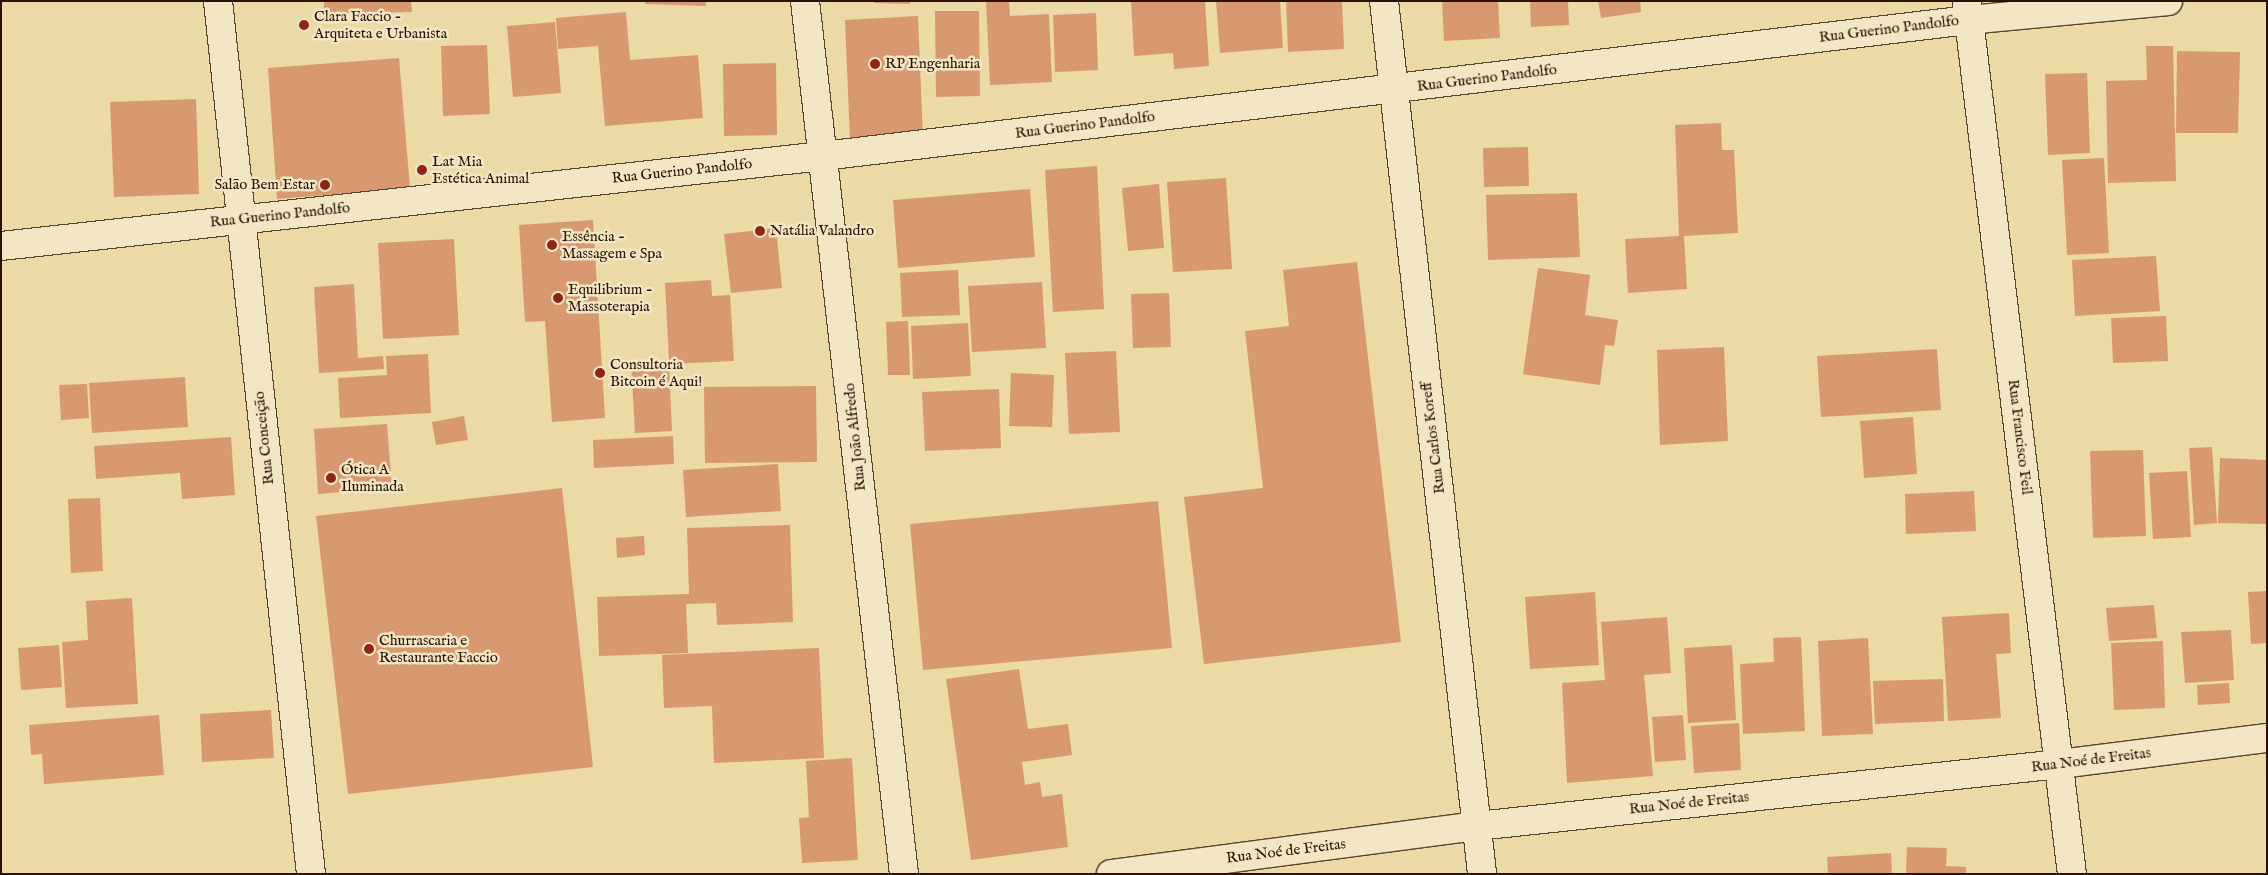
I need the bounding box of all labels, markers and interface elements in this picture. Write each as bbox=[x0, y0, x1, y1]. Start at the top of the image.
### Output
place label: Clara Faccio - Arquiteta e Urbanista bbox=[314, 7, 447, 42]
street label: Rua Guerino Pandolfo bbox=[1818, 11, 1960, 47]
marker: Clara Faccio - Arquiteta e Urbanista bbox=[298, 19, 310, 31]
place label: RP Engenharia bbox=[885, 55, 980, 73]
marker: RP Engenharia bbox=[869, 58, 881, 70]
street label: Rua Guerino Pandolfo bbox=[1416, 60, 1558, 96]
street label: Rua Guerino Pandolfo bbox=[1014, 107, 1156, 143]
place label: Lat Mia Estética Animal bbox=[432, 152, 529, 187]
street label: Rua Guerino Pandolfo bbox=[611, 155, 753, 187]
marker: Lat Mia Estética Animal bbox=[416, 164, 428, 176]
place label: Salão Bem Estar bbox=[214, 176, 315, 194]
marker: Salão Bem Estar bbox=[319, 179, 331, 191]
street label: Rua Guerino Pandolfo bbox=[209, 199, 351, 231]
place label: Natália Valandro bbox=[770, 222, 874, 240]
marker: Natália Valandro bbox=[754, 225, 766, 237]
place label: Essência - Massagem e Spa bbox=[562, 227, 662, 262]
marker: Essência - Massagem e Spa bbox=[546, 239, 558, 251]
place label: Equilibrium - Massoterapia bbox=[568, 280, 653, 315]
marker: Equilibrium - Massoterapia bbox=[552, 292, 564, 304]
place label: Consultoria Bitcoin é Aqui! bbox=[610, 355, 702, 390]
marker: Consultoria Bitcoin é Aqui! bbox=[594, 367, 606, 379]
street label: Rua Francisco Feil bbox=[2004, 378, 2036, 496]
street label: Rua Carlos Koreff bbox=[1417, 381, 1449, 495]
street label: Rua João Alfredo bbox=[840, 382, 870, 492]
street label: Rua Conceição bbox=[250, 390, 278, 486]
place label: Ótica A Iluminada bbox=[341, 460, 404, 495]
marker: Ótica A Iluminada bbox=[325, 472, 337, 484]
place label: Churrascaria e Restaurante Faccio bbox=[379, 631, 498, 666]
marker: Churrascaria e Restaurante Faccio bbox=[363, 643, 375, 655]
street label: Rua Noé de Freitas bbox=[2030, 744, 2152, 776]
street label: Rua Noé de Freitas bbox=[1628, 788, 1750, 818]
street label: Rua Noé de Freitas bbox=[1225, 835, 1347, 867]

